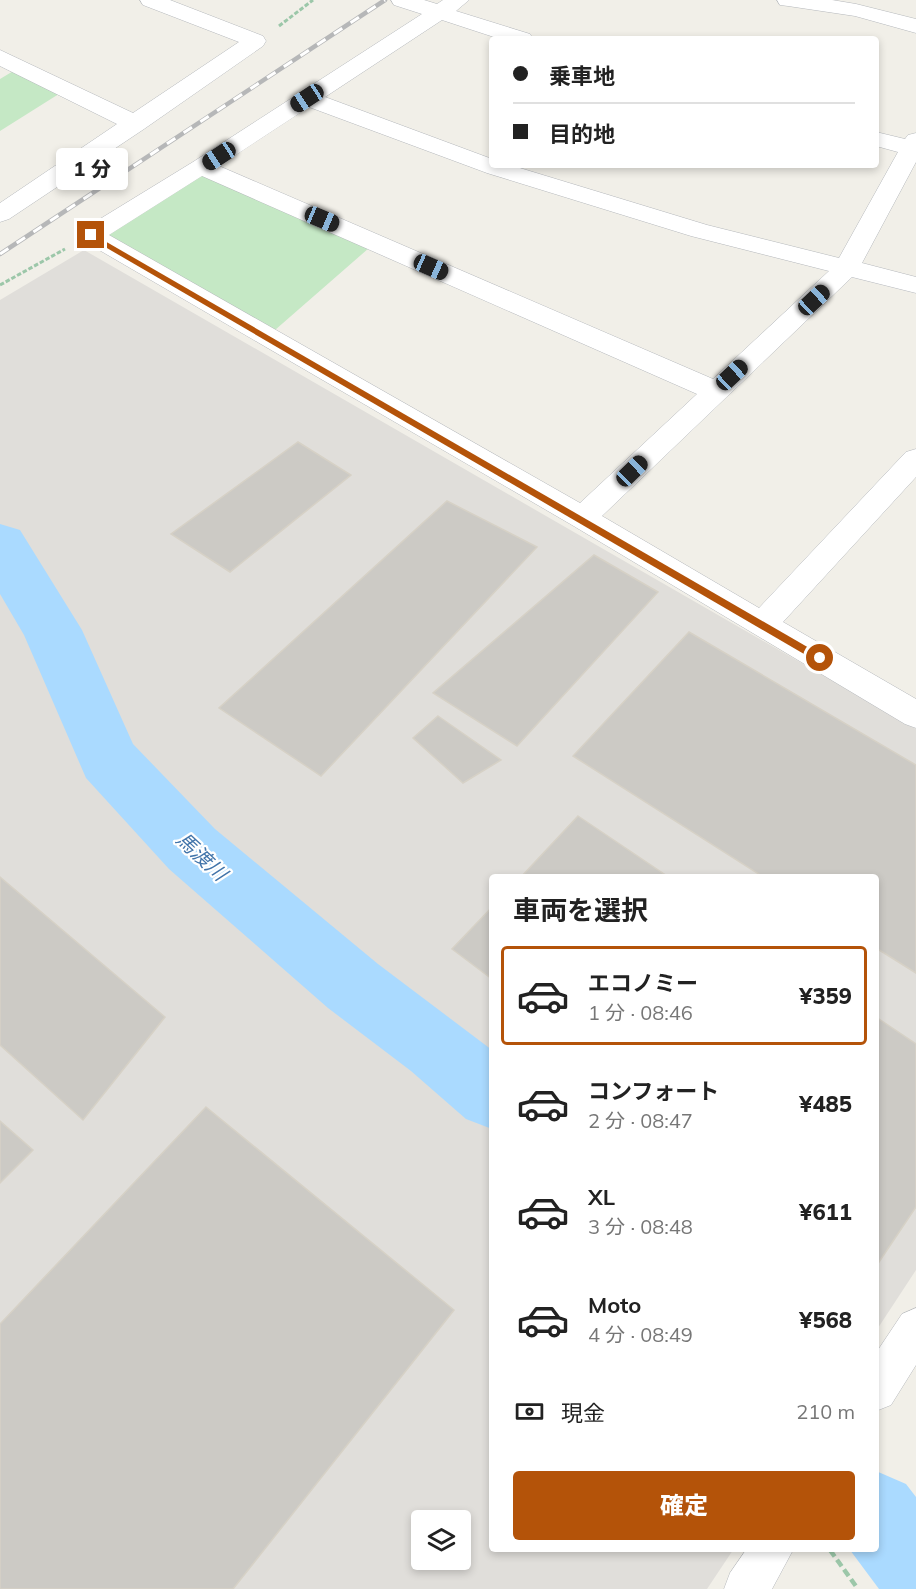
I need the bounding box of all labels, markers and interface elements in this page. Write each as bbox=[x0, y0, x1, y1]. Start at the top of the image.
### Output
text: 乗車地 bbox=[549, 62, 615, 90]
car bbox=[287, 81, 327, 115]
text: 目的地 bbox=[549, 120, 615, 148]
car bbox=[199, 139, 239, 173]
callout: 1 分 bbox=[55, 148, 127, 190]
text: 1 分 bbox=[73, 156, 111, 181]
car bbox=[302, 204, 342, 234]
route end bbox=[77, 221, 104, 248]
car bbox=[411, 251, 451, 283]
car bbox=[795, 281, 833, 319]
car bbox=[713, 356, 751, 394]
car bbox=[613, 452, 651, 490]
route start bbox=[806, 644, 833, 671]
water label: 馬渡川 bbox=[172, 826, 234, 887]
text: 車両を選択 bbox=[513, 893, 648, 927]
icon: car bbox=[516, 969, 570, 1023]
text: エコノミー bbox=[588, 969, 698, 997]
text: ¥359 bbox=[799, 982, 852, 1010]
text: 1 分 · 08:46 bbox=[588, 1000, 693, 1025]
icon: car bbox=[516, 1077, 570, 1131]
text: コンフォート bbox=[588, 1077, 719, 1105]
text: ¥485 bbox=[799, 1090, 852, 1118]
text: 2 分 · 08:47 bbox=[588, 1108, 693, 1133]
text: XL bbox=[588, 1183, 615, 1211]
icon: car bbox=[516, 1185, 570, 1239]
text: ¥611 bbox=[799, 1198, 852, 1226]
text: 3 分 · 08:48 bbox=[588, 1214, 693, 1239]
text: Moto bbox=[588, 1291, 641, 1319]
icon: car bbox=[516, 1293, 570, 1347]
text: ¥568 bbox=[799, 1306, 852, 1334]
text: 4 分 · 08:49 bbox=[588, 1322, 693, 1347]
icon: cash bbox=[513, 1395, 546, 1428]
text: 現金 bbox=[561, 1399, 605, 1427]
text: 210 m bbox=[796, 1399, 855, 1424]
button: 確定 bbox=[513, 1471, 855, 1540]
map controls bbox=[411, 1510, 471, 1570]
button: layers bbox=[411, 1510, 471, 1570]

